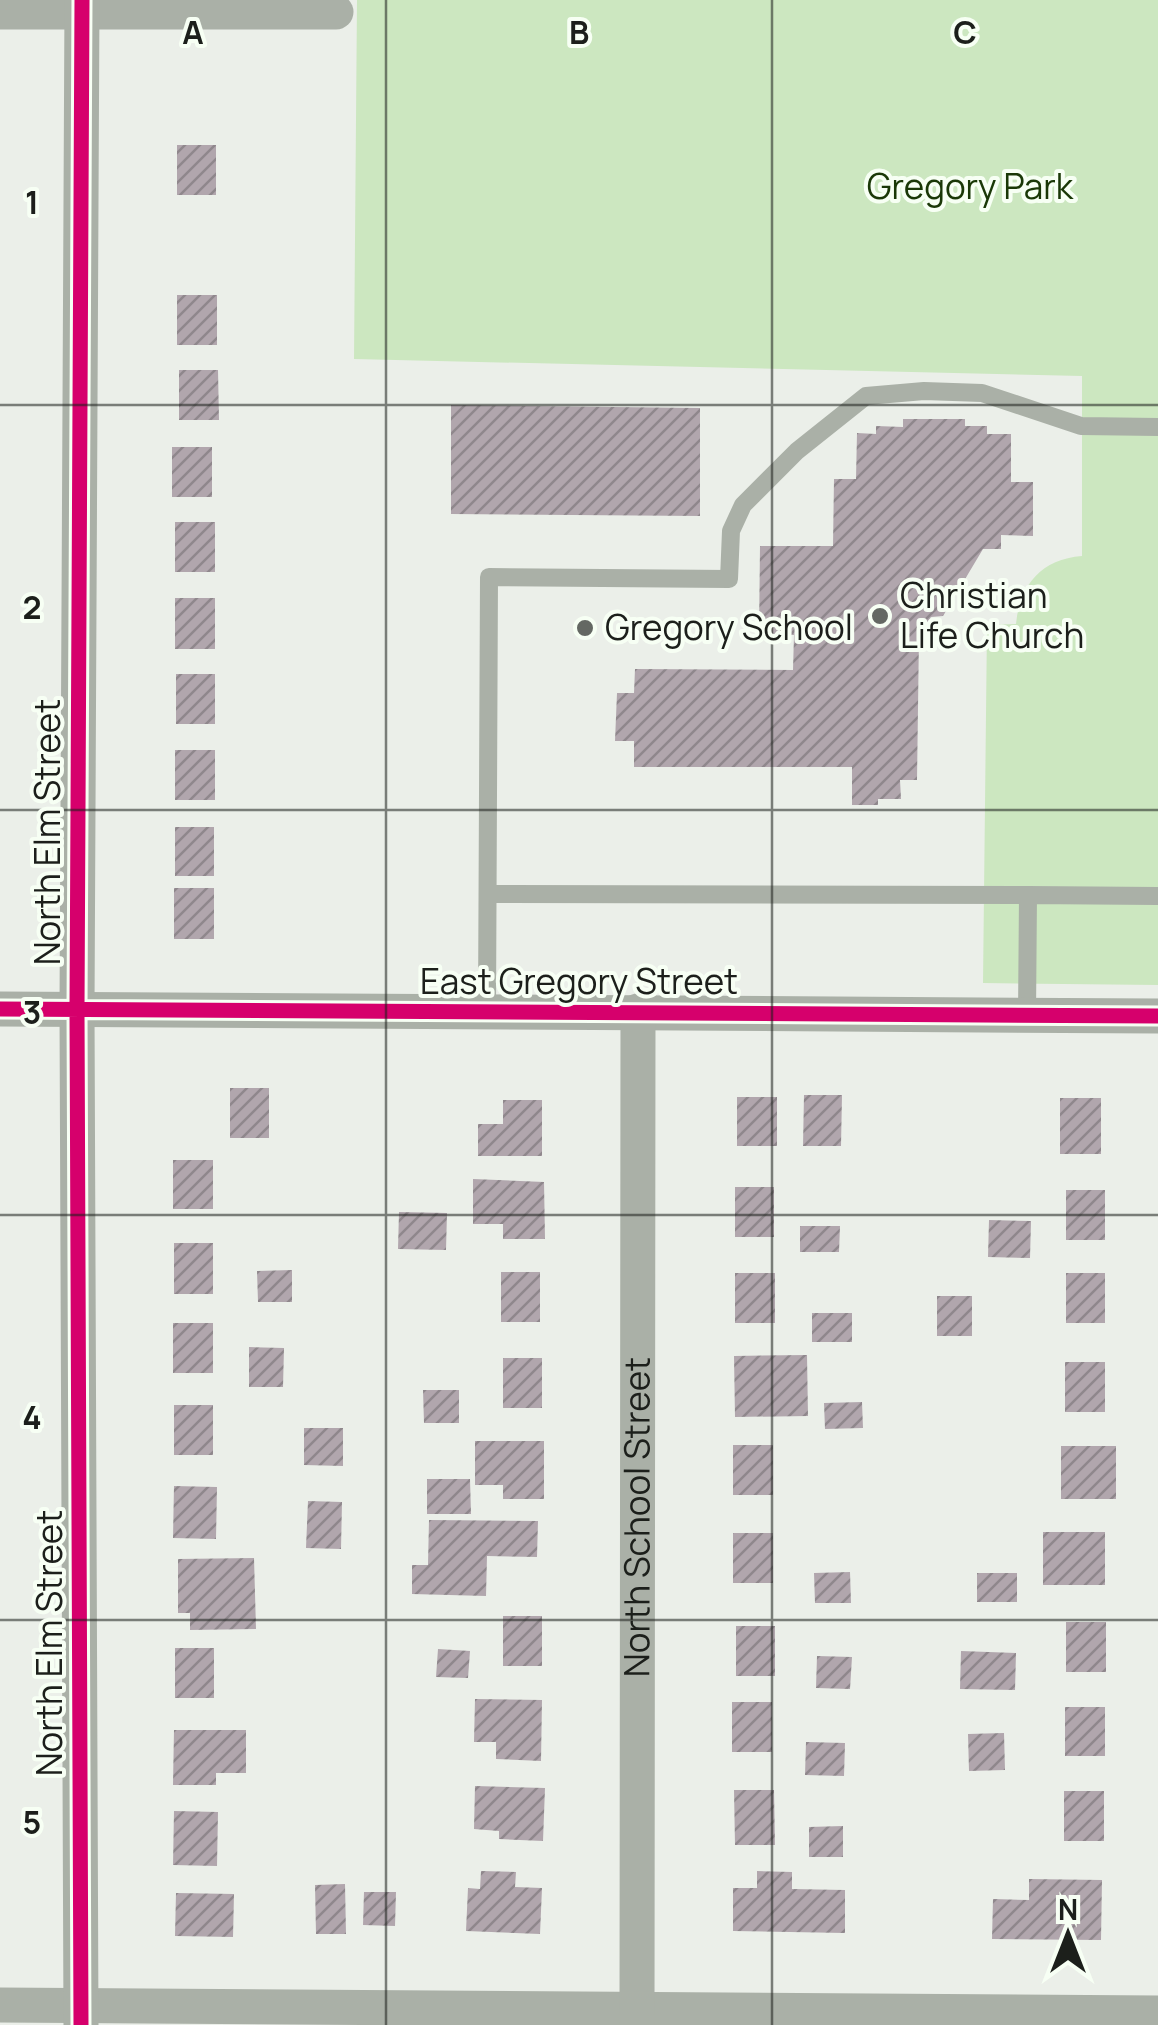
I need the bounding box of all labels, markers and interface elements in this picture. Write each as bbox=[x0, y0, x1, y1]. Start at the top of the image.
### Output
text: A bbox=[182, 10, 204, 54]
text: B bbox=[569, 10, 589, 54]
text: C bbox=[953, 10, 977, 54]
park label: Gregory Park bbox=[867, 162, 1075, 210]
text: 1 bbox=[25, 180, 39, 224]
place label: Christian Life Church bbox=[900, 571, 1084, 659]
text: 2 bbox=[22, 585, 42, 629]
place label: Gregory School bbox=[605, 603, 853, 651]
marker: Christian Life Church bbox=[869, 605, 891, 627]
marker: Gregory School bbox=[574, 617, 596, 639]
street label: North Elm Street bbox=[23, 699, 71, 965]
street label: East Gregory Street bbox=[420, 957, 738, 1005]
text: 3 bbox=[23, 990, 41, 1034]
street label: North School Street bbox=[612, 1357, 661, 1677]
text: 4 bbox=[22, 1395, 42, 1439]
street label: North Elm Street bbox=[25, 1510, 73, 1776]
text: 5 bbox=[23, 1800, 41, 1844]
north arrow bbox=[1018, 1885, 1118, 1985]
text: N bbox=[1058, 1890, 1078, 1928]

